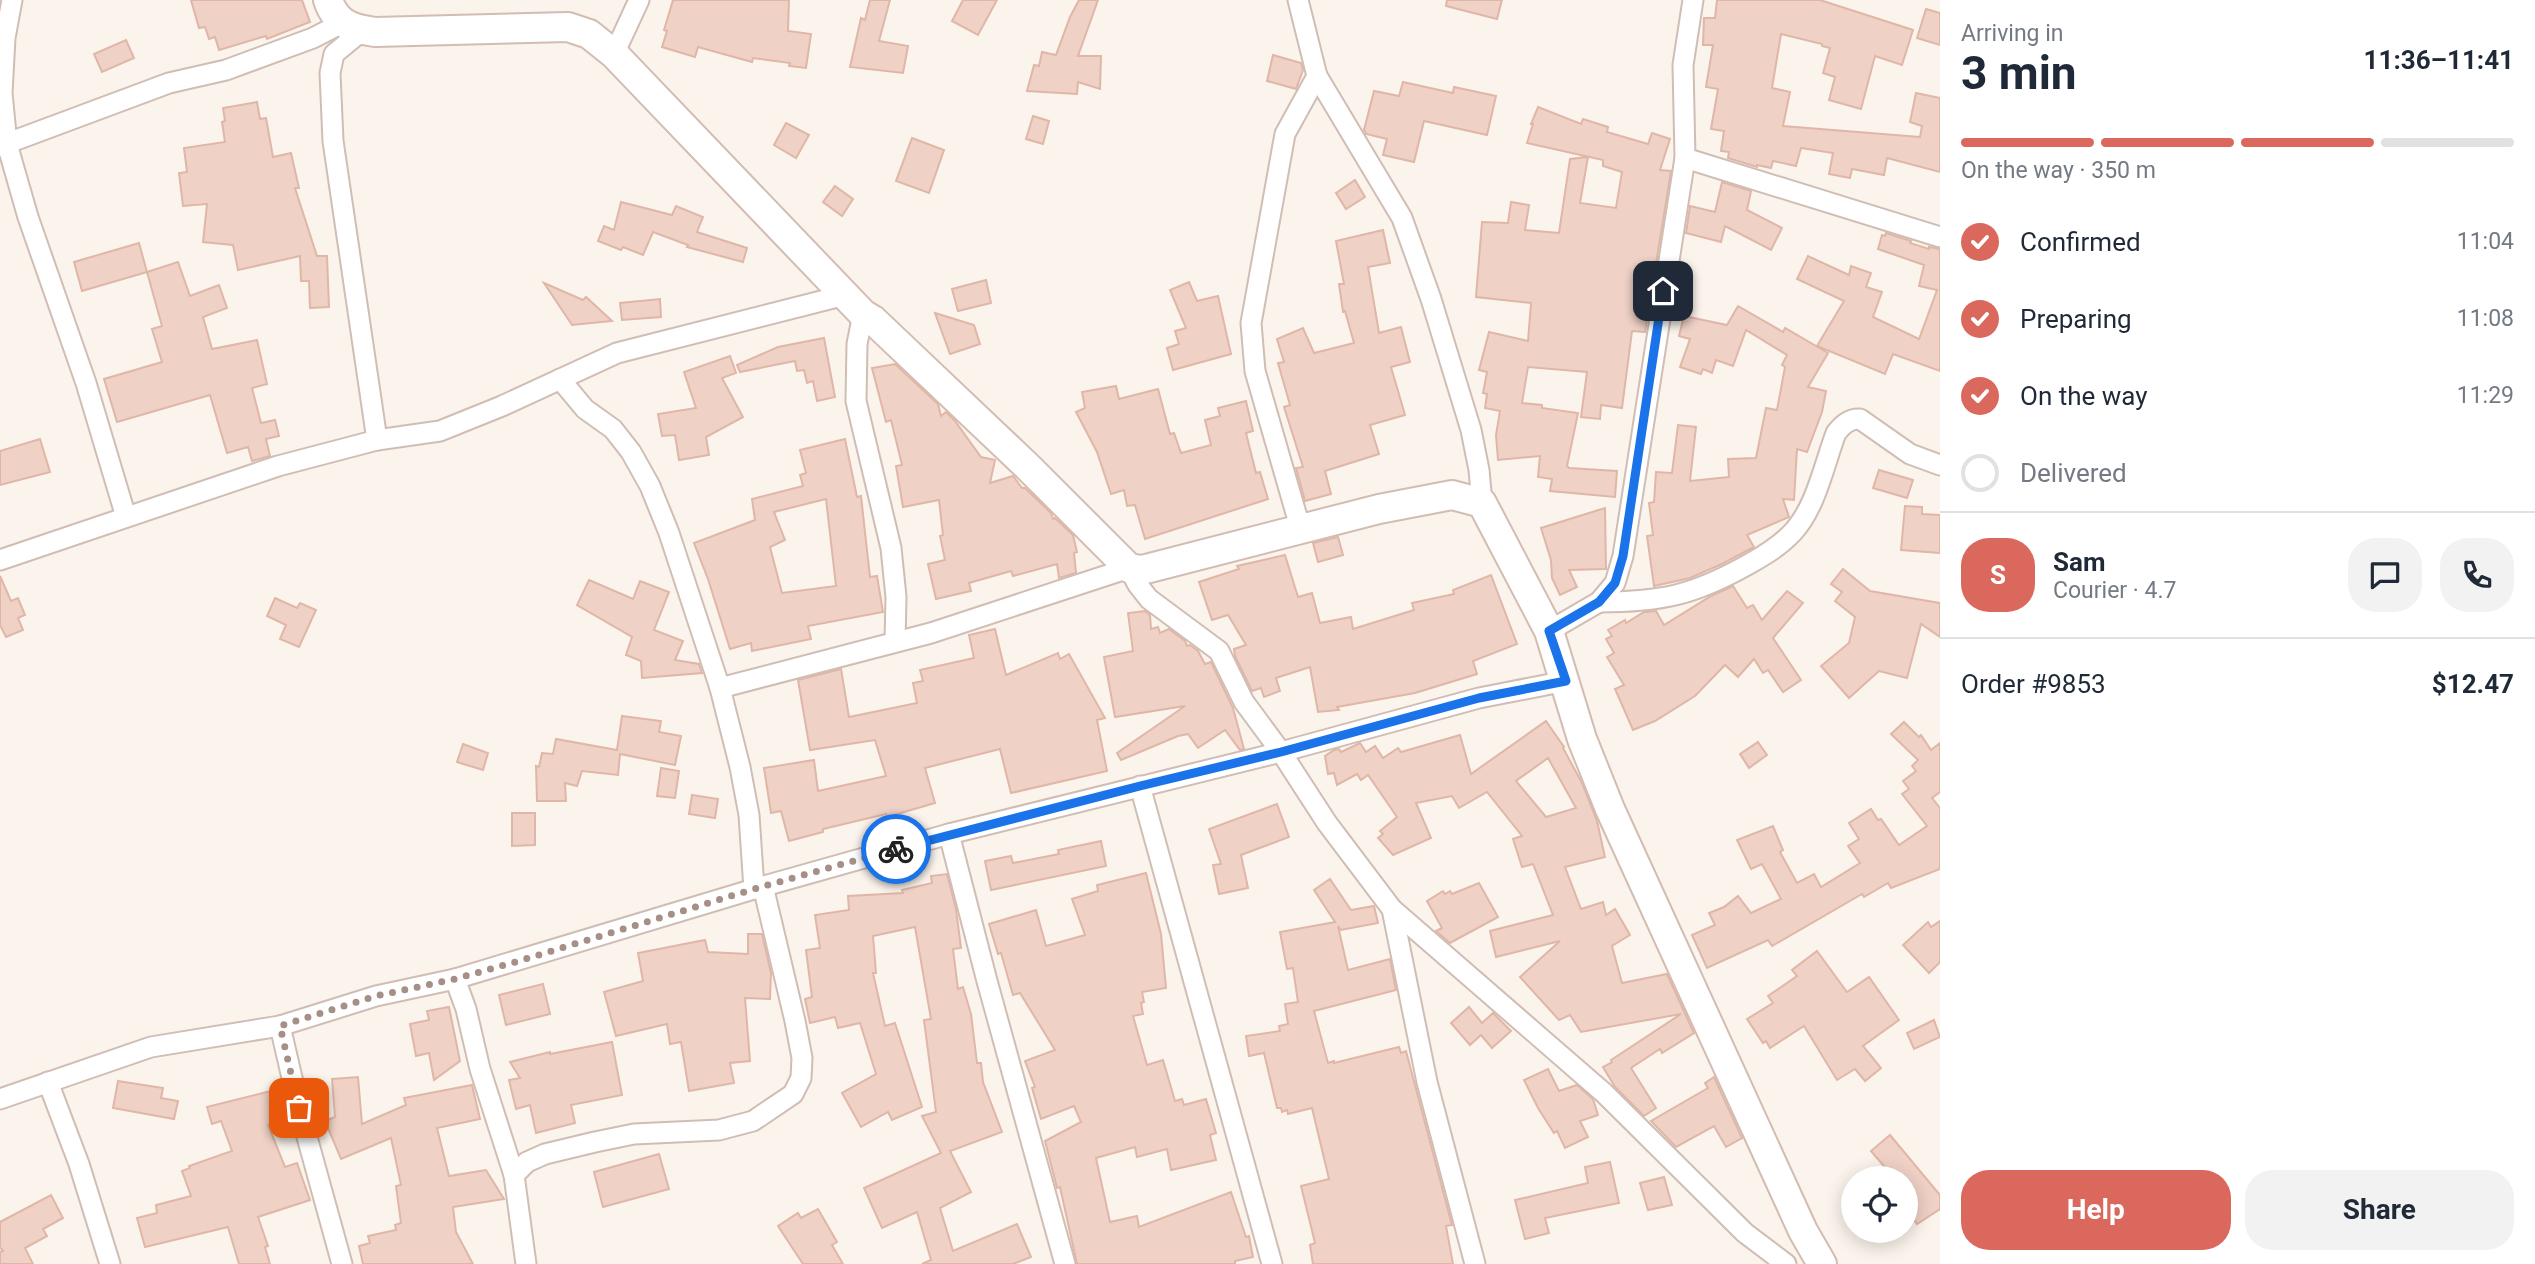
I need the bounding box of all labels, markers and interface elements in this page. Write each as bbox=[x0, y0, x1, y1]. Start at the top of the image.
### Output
text: Arriving in bbox=[1961, 20, 2064, 47]
text: 11:36–11:41 bbox=[2364, 45, 2514, 75]
text: 3 min bbox=[1961, 46, 2077, 100]
text: On the way · 350 m bbox=[1961, 157, 2156, 184]
icon: check bbox=[1961, 223, 1999, 261]
text: Confirmed bbox=[2020, 227, 2141, 257]
text: 11:04 bbox=[2457, 228, 2514, 255]
pin bbox=[1633, 261, 1693, 321]
icon: home bbox=[1644, 272, 1682, 310]
icon: check bbox=[1961, 300, 1999, 338]
text: Preparing bbox=[2020, 304, 2132, 334]
text: 11:08 bbox=[2457, 305, 2514, 332]
icon: check bbox=[1961, 377, 1999, 415]
text: On the way bbox=[2020, 381, 2148, 411]
text: 11:29 bbox=[2457, 382, 2514, 409]
text: Delivered bbox=[2020, 458, 2127, 488]
button: chat bbox=[2348, 538, 2422, 612]
button: phone bbox=[2440, 538, 2514, 612]
text: Sam bbox=[2053, 547, 2105, 577]
text: S bbox=[1990, 560, 2006, 590]
text: Courier · 4.7 bbox=[2053, 577, 2176, 604]
text: Order #9853 bbox=[1961, 669, 2106, 699]
text: $12.47 bbox=[2432, 669, 2514, 699]
courier bbox=[861, 814, 931, 884]
icon: bike bbox=[877, 830, 915, 868]
pin bbox=[269, 1078, 329, 1138]
icon: bag bbox=[280, 1089, 318, 1127]
map controls bbox=[1841, 1166, 1918, 1243]
button: locate bbox=[1841, 1166, 1918, 1243]
button: Help bbox=[1961, 1170, 2231, 1250]
button: Share bbox=[2245, 1170, 2514, 1250]

